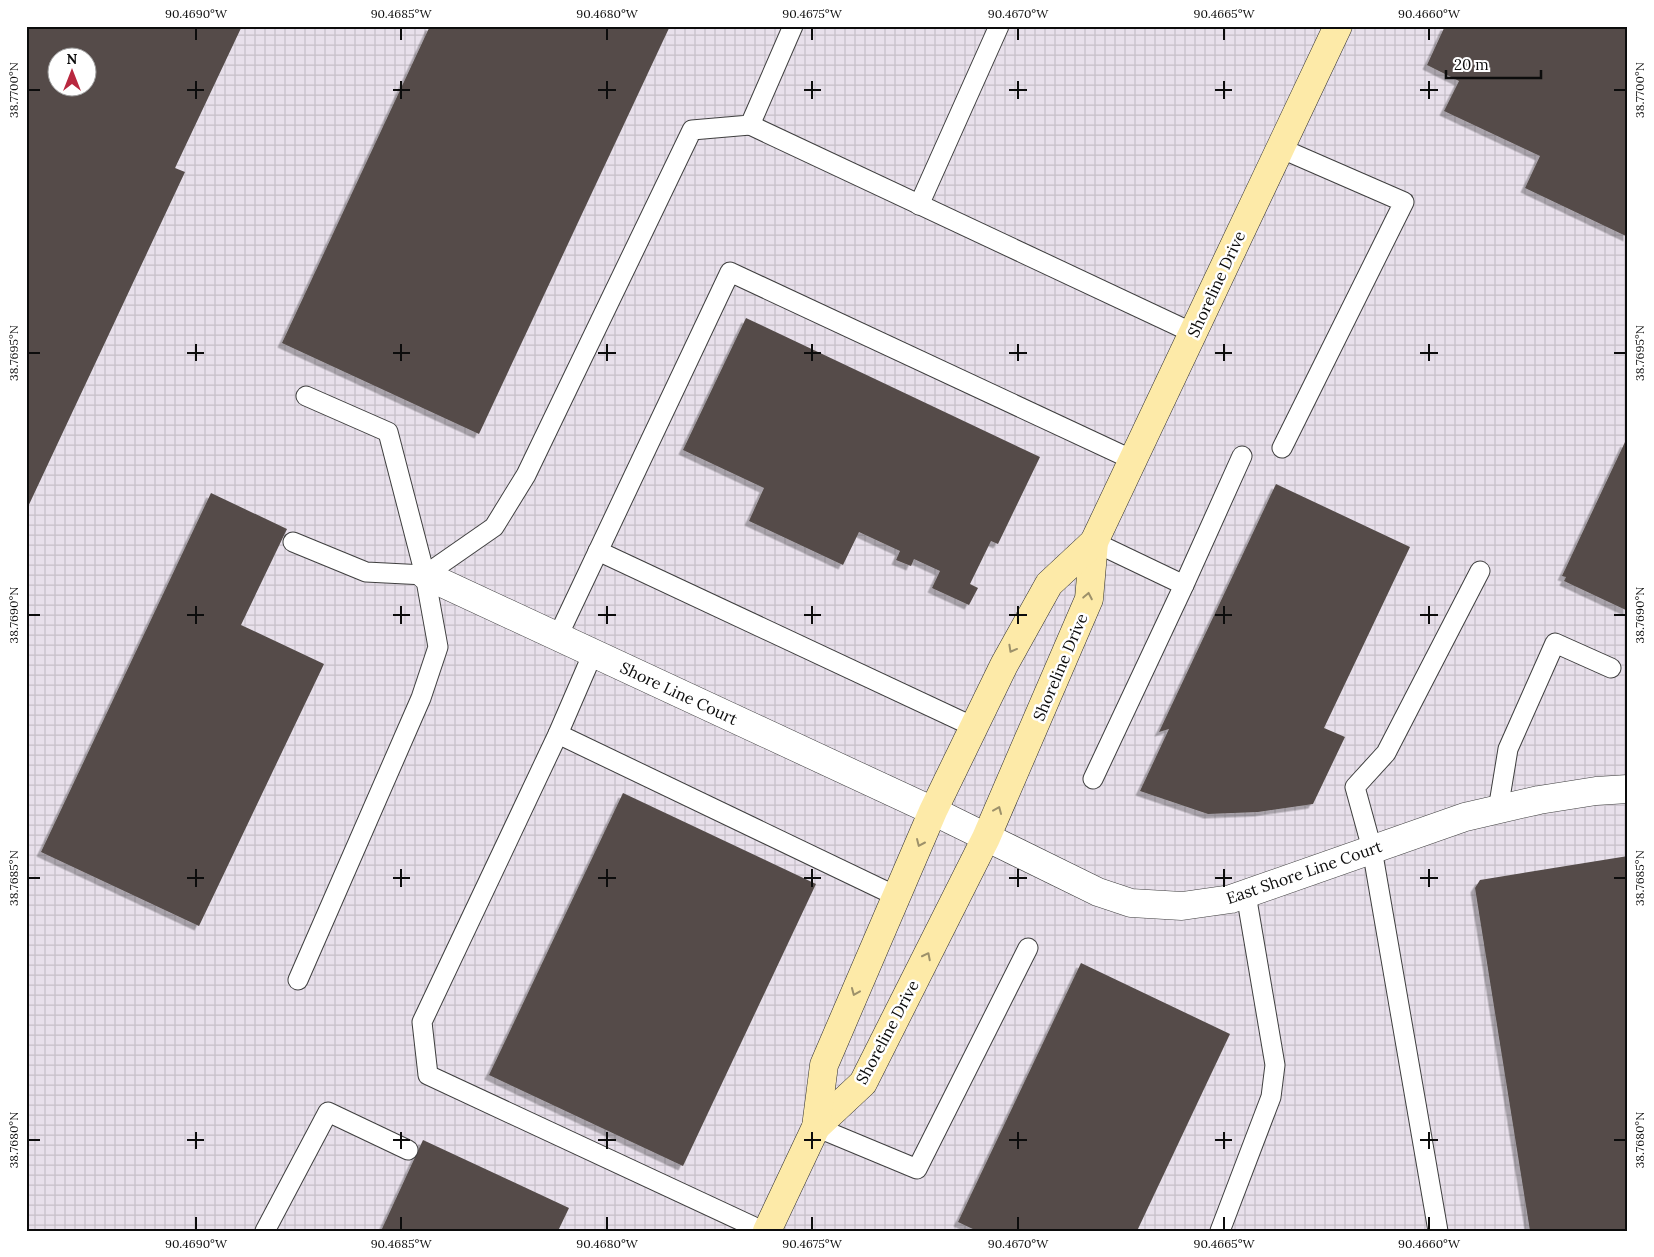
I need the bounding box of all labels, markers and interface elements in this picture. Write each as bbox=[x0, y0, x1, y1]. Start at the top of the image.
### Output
text: 90.4690°W bbox=[165, 6, 228, 21]
text: 90.4685°W bbox=[371, 6, 432, 21]
text: 90.4680°W bbox=[576, 6, 639, 21]
text: 90.4675°W bbox=[782, 6, 843, 21]
text: 90.4670°W bbox=[988, 6, 1049, 21]
text: 90.4665°W bbox=[1194, 6, 1255, 21]
text: 90.4660°W bbox=[1398, 6, 1461, 21]
north arrow bbox=[48, 48, 98, 98]
scale bar bbox=[1446, 48, 1542, 80]
text: N bbox=[67, 50, 78, 68]
text: 20 m bbox=[1454, 55, 1489, 74]
text: 38.7700°N bbox=[6, 62, 21, 118]
text: 38.7700°N bbox=[1632, 62, 1647, 118]
street label: Shoreline Drive bbox=[1183, 227, 1249, 340]
text: 38.7695°N bbox=[6, 325, 21, 381]
text: 38.7695°N bbox=[1632, 325, 1647, 381]
text: 38.7690°N bbox=[6, 587, 21, 643]
text: 38.7690°N bbox=[1632, 587, 1647, 643]
one-way arrow bbox=[1083, 592, 1093, 601]
street label: Shoreline Drive bbox=[1028, 610, 1092, 724]
one-way arrow bbox=[1009, 644, 1019, 653]
street label: Shore Line Court bbox=[617, 657, 742, 729]
one-way arrow bbox=[992, 806, 1003, 815]
street label: East Shore Line Court bbox=[1223, 836, 1385, 908]
one-way arrow bbox=[915, 838, 926, 847]
text: 38.7685°N bbox=[6, 850, 21, 906]
text: 38.7685°N bbox=[1632, 850, 1647, 906]
one-way arrow bbox=[921, 952, 931, 961]
street label: Shoreline Drive bbox=[851, 976, 923, 1087]
one-way arrow bbox=[851, 987, 862, 996]
text: 38.7680°N bbox=[6, 1112, 21, 1168]
text: 38.7680°N bbox=[1632, 1112, 1647, 1168]
text: 90.4690°W bbox=[165, 1236, 228, 1251]
text: 90.4685°W bbox=[371, 1236, 432, 1251]
text: 90.4680°W bbox=[576, 1236, 639, 1251]
text: 90.4675°W bbox=[782, 1236, 843, 1251]
text: 90.4670°W bbox=[988, 1236, 1049, 1251]
text: 90.4665°W bbox=[1194, 1236, 1255, 1251]
text: 90.4660°W bbox=[1398, 1236, 1461, 1251]

